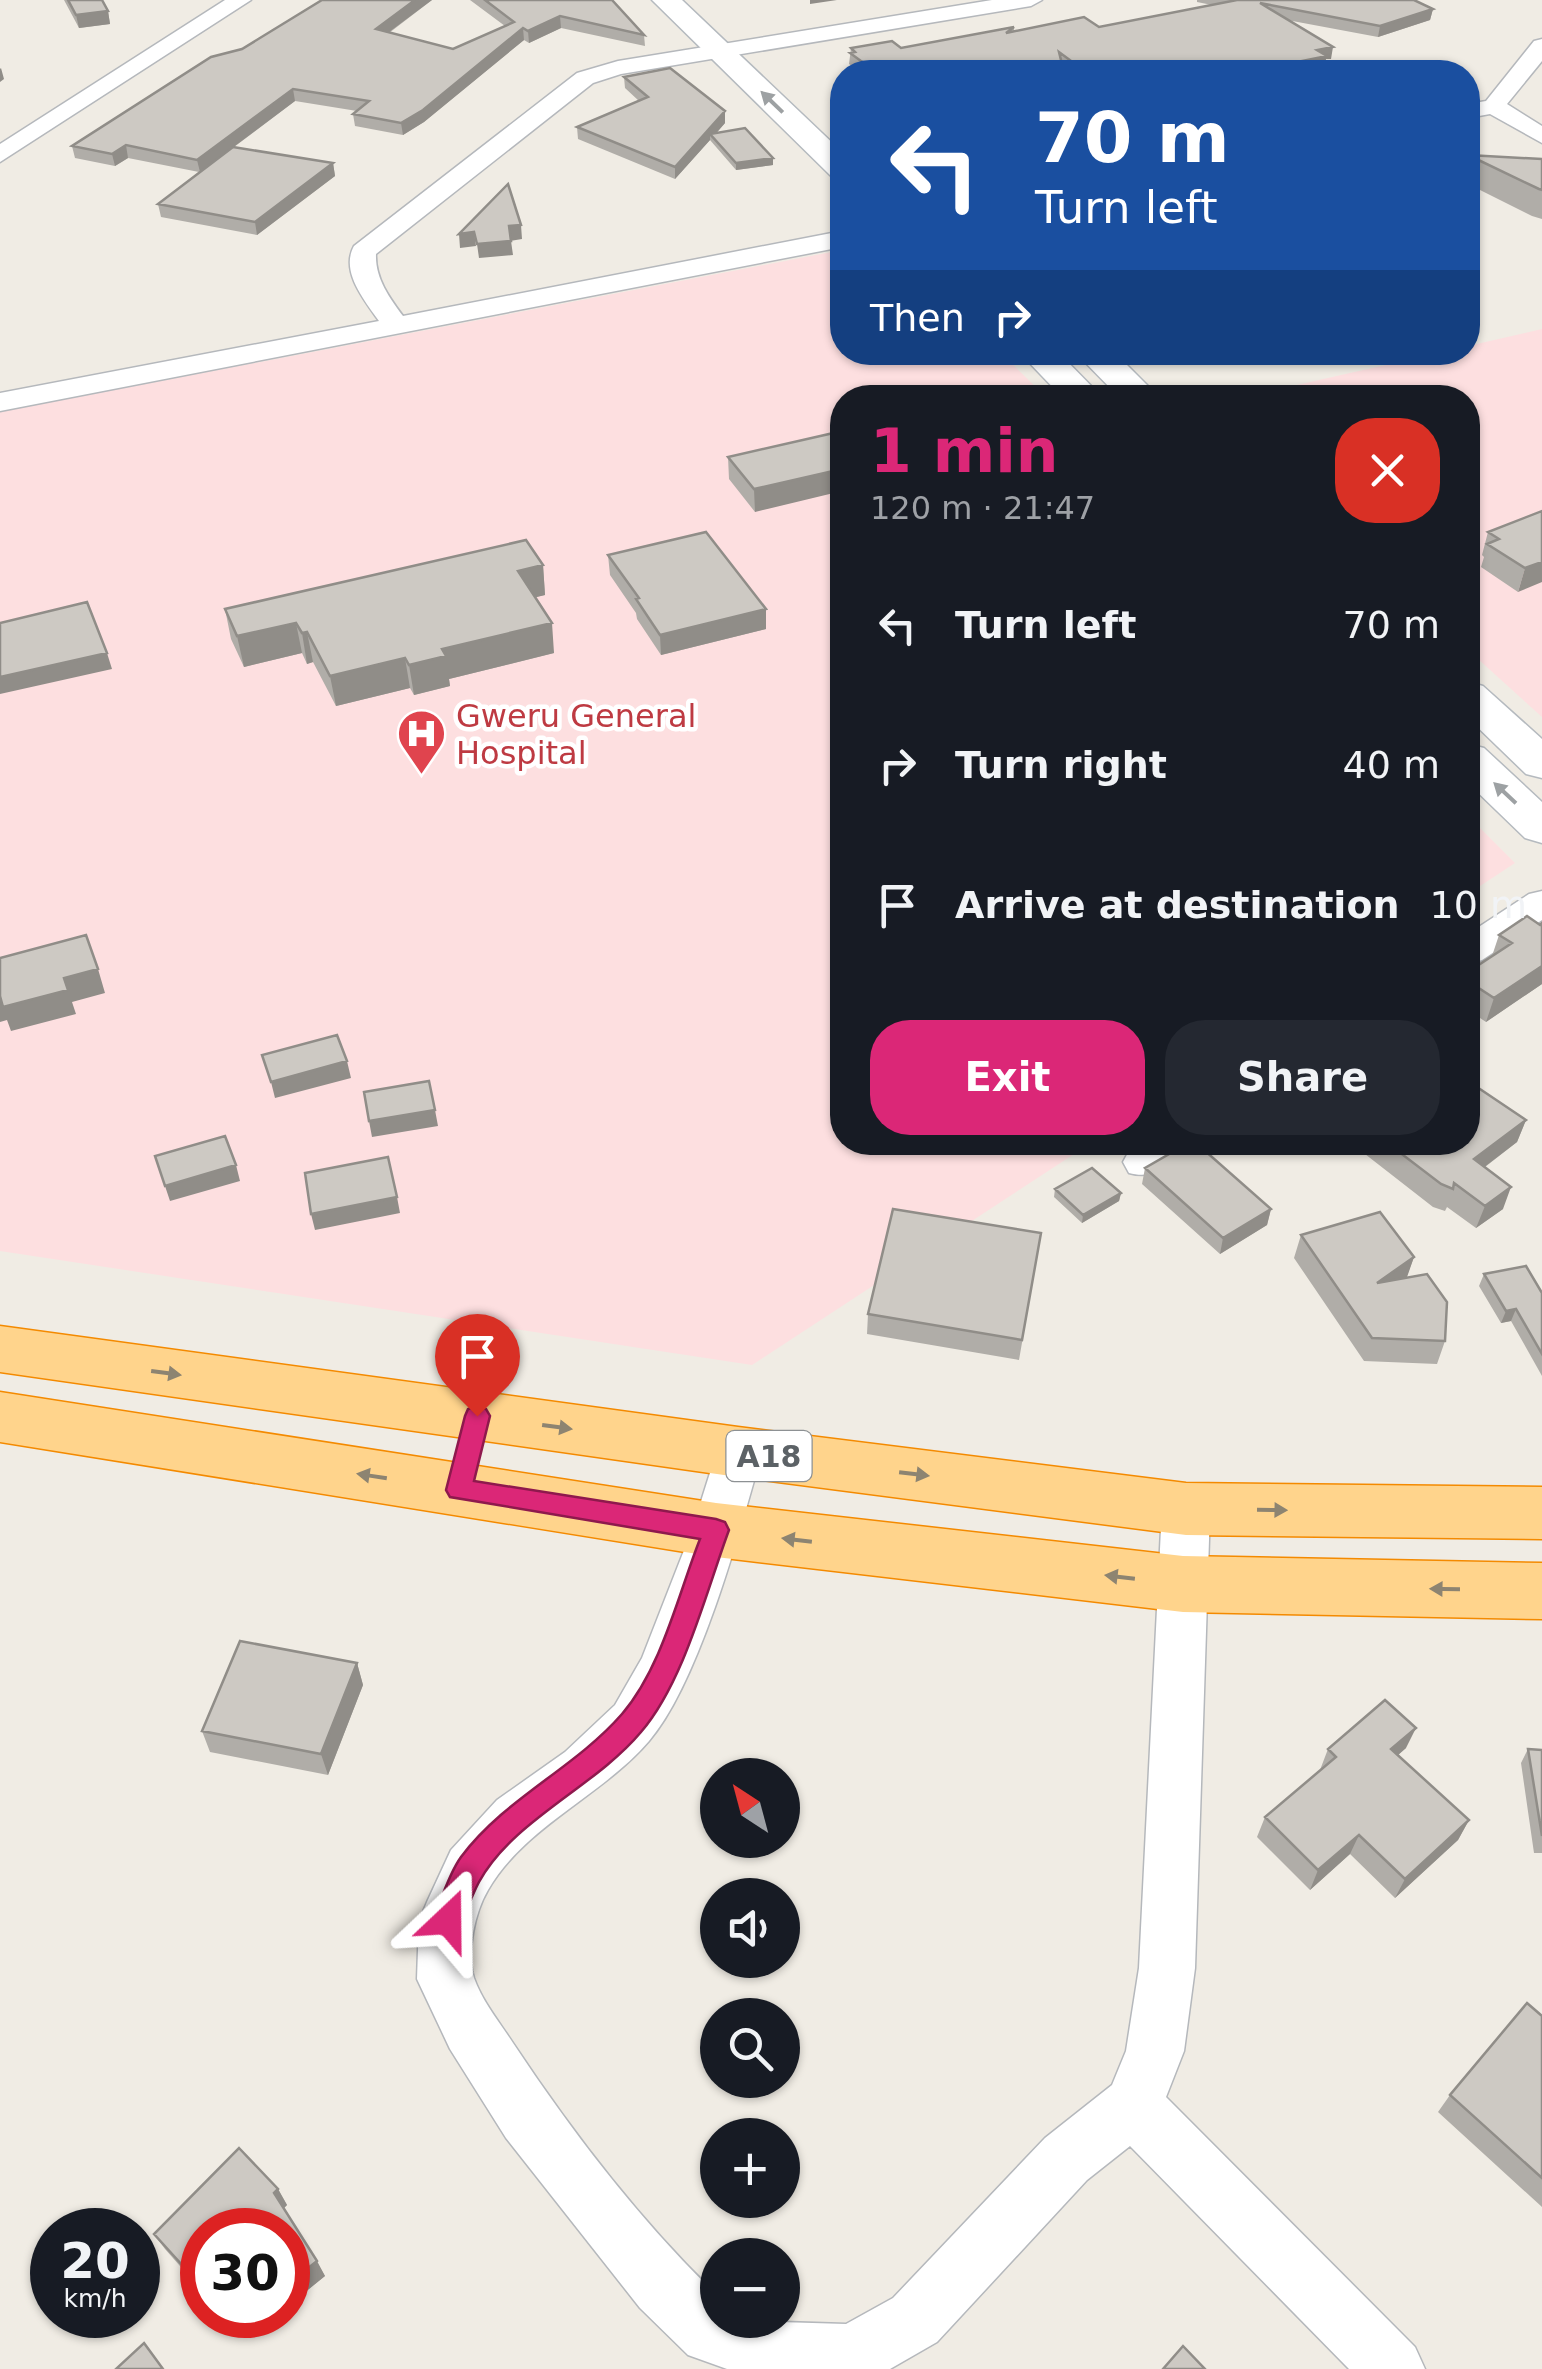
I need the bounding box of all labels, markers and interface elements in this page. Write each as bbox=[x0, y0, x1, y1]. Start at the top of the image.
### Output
one-way arrow bbox=[761, 91, 785, 114]
text: 70 m bbox=[1035, 97, 1230, 179]
icon: left bbox=[870, 100, 1000, 230]
text: Turn left bbox=[1035, 181, 1218, 234]
icon: right bbox=[985, 290, 1040, 345]
text: Then bbox=[870, 296, 965, 340]
text: 1 min bbox=[870, 416, 1058, 486]
button: close bbox=[1335, 418, 1440, 523]
text: 120 m · 21:47 bbox=[870, 489, 1095, 527]
icon: left bbox=[870, 598, 925, 653]
text: Turn left bbox=[955, 603, 1136, 647]
text: 70 m bbox=[1343, 603, 1440, 647]
place label: Gweru General Hospital bbox=[456, 697, 696, 772]
hospital icon: Gweru General Hospital bbox=[395, 708, 447, 776]
icon: right bbox=[870, 738, 925, 793]
text: Turn right bbox=[955, 743, 1167, 787]
text: 40 m bbox=[1343, 743, 1440, 787]
one-way arrow bbox=[1493, 782, 1517, 805]
icon: arrive bbox=[870, 878, 925, 933]
text: Arrive at destination bbox=[955, 883, 1400, 927]
text: 10 m bbox=[1430, 883, 1527, 927]
button: Exit bbox=[870, 1020, 1145, 1135]
button: Share bbox=[1165, 1020, 1440, 1135]
pin bbox=[435, 1314, 520, 1417]
icon: arrive bbox=[450, 1329, 505, 1384]
one-way arrow bbox=[151, 1365, 182, 1381]
one-way arrow bbox=[542, 1419, 573, 1435]
road number: A18 bbox=[726, 1431, 812, 1481]
one-way arrow bbox=[899, 1467, 930, 1483]
one-way arrow bbox=[356, 1468, 387, 1483]
one-way arrow bbox=[1256, 1502, 1288, 1518]
one-way arrow bbox=[781, 1532, 813, 1548]
one-way arrow bbox=[1104, 1569, 1135, 1585]
one-way arrow bbox=[1428, 1581, 1460, 1597]
north arrow bbox=[700, 1758, 800, 1858]
map controls bbox=[700, 1758, 800, 2338]
position arrow bbox=[396, 1868, 500, 1972]
button: sound bbox=[700, 1878, 800, 1978]
button: search bbox=[700, 1998, 800, 2098]
button: + bbox=[700, 2118, 800, 2218]
speed limit sign: 30 bbox=[180, 2208, 310, 2338]
text: 20 bbox=[60, 2232, 130, 2290]
button: − bbox=[700, 2238, 800, 2338]
text: km/h bbox=[63, 2284, 127, 2313]

